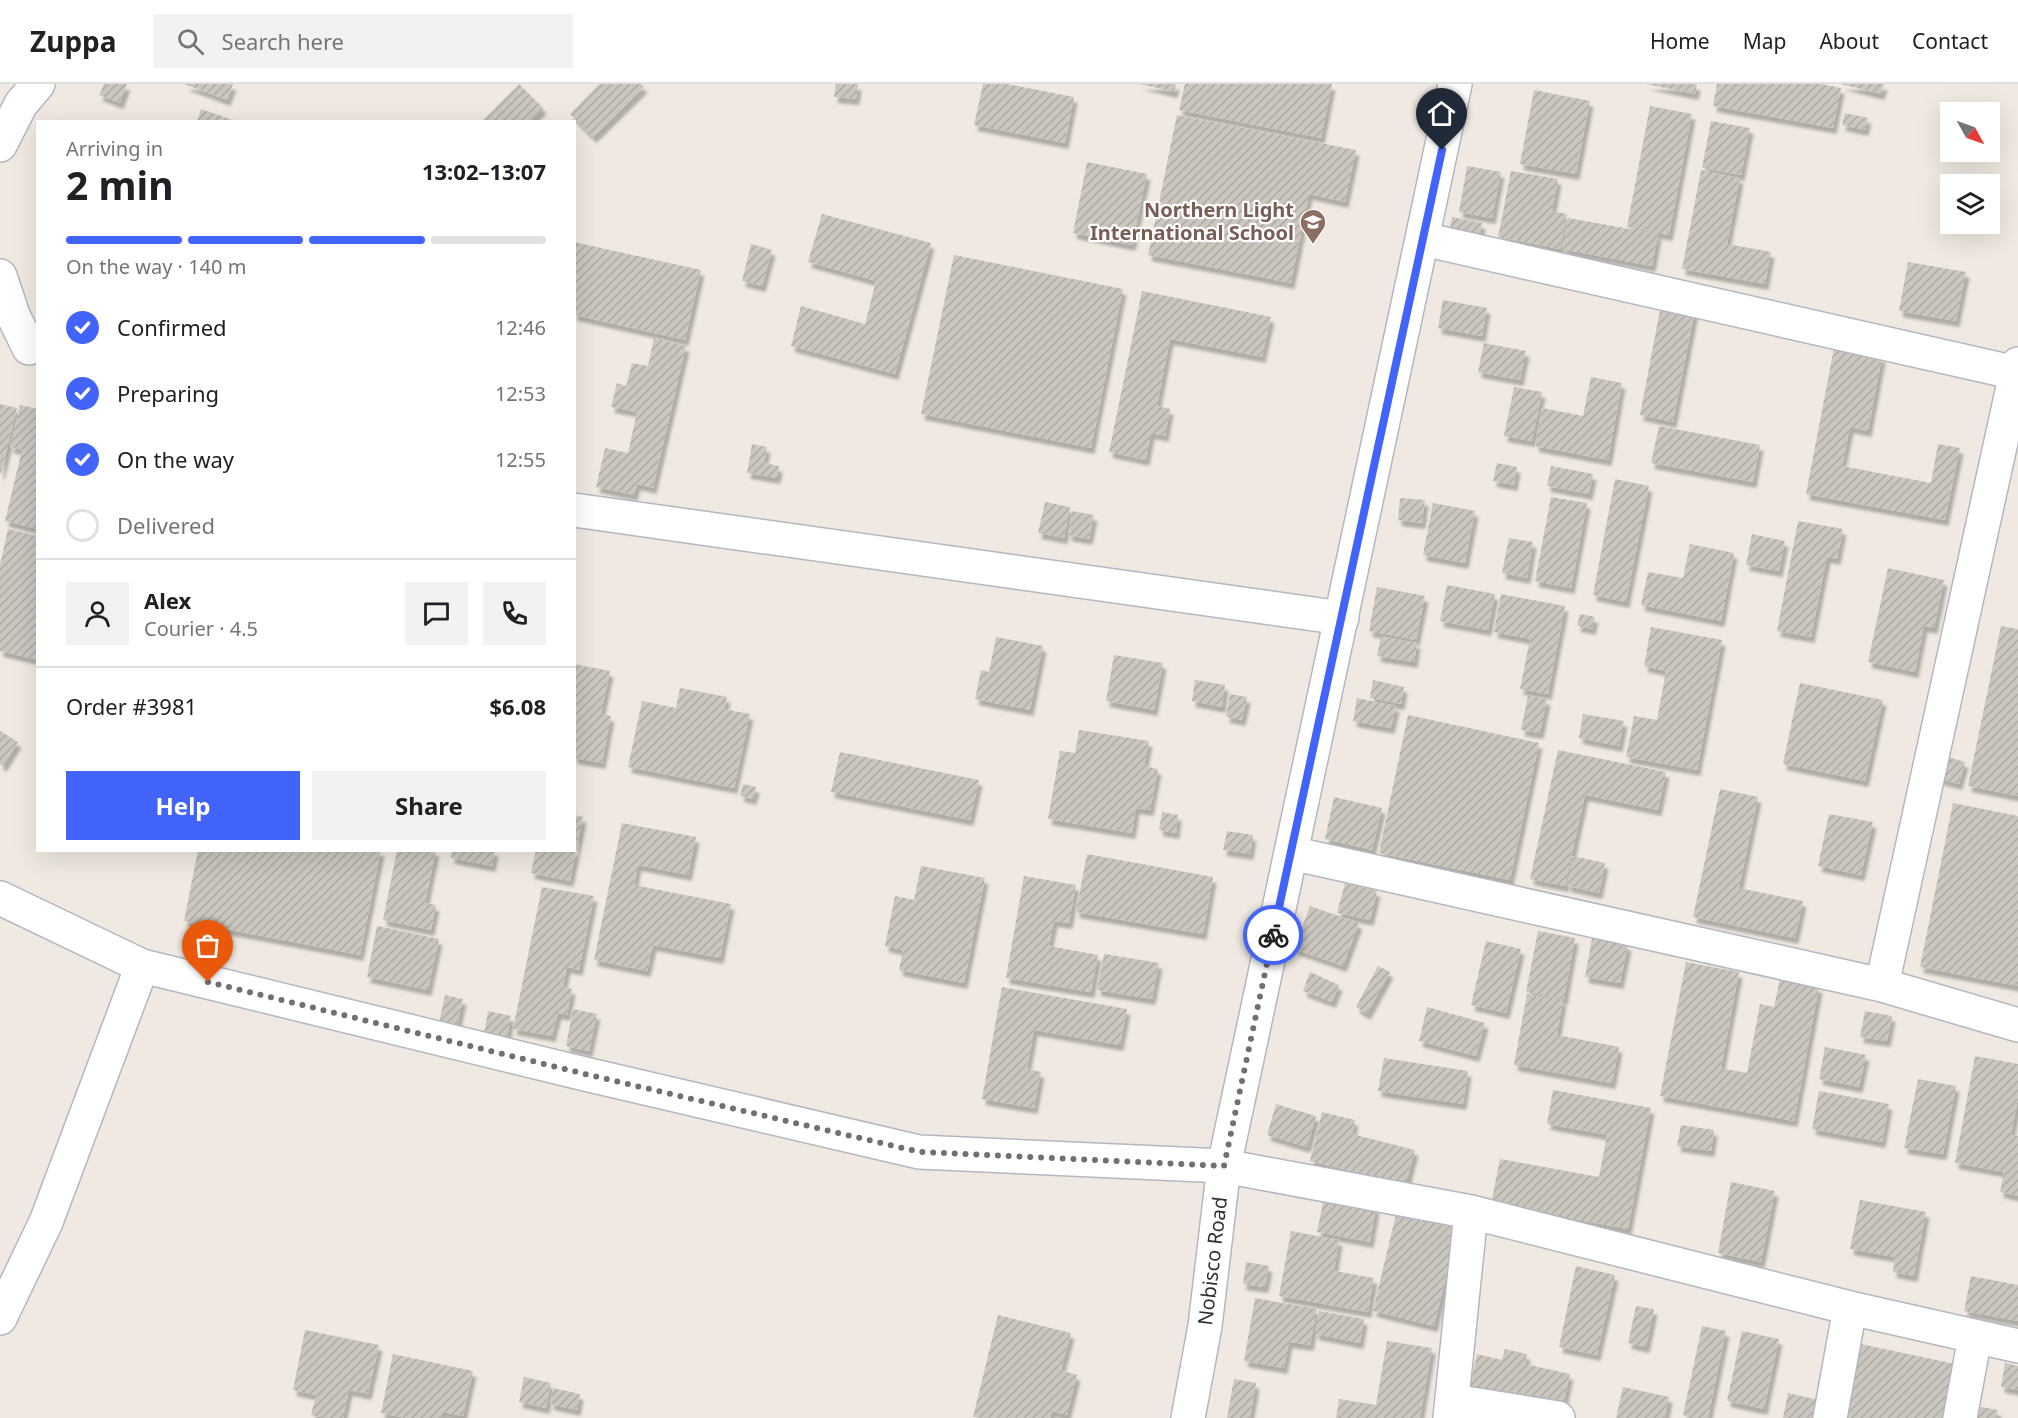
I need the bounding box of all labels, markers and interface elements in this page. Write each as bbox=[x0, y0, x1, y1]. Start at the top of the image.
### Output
search box bbox=[153, 14, 573, 68]
text: Zuppa bbox=[30, 22, 117, 60]
icon: search bbox=[174, 25, 207, 58]
text: Search here bbox=[222, 26, 344, 56]
text: Home bbox=[1650, 27, 1710, 55]
text: Map bbox=[1743, 27, 1786, 55]
text: About bbox=[1819, 27, 1879, 55]
text: Contact bbox=[1912, 27, 1988, 55]
pin bbox=[1416, 88, 1467, 150]
icon: home bbox=[1425, 97, 1458, 130]
north arrow bbox=[1940, 102, 2000, 162]
map controls bbox=[1940, 102, 2000, 234]
text: Arriving in bbox=[66, 135, 163, 162]
text: 13:02–13:07 bbox=[422, 156, 546, 186]
text: 2 min bbox=[66, 158, 173, 211]
button: layers bbox=[1940, 174, 2000, 234]
place label: Northern Light International School bbox=[1090, 196, 1294, 246]
school or university icon: Northern Light International School bbox=[1298, 207, 1328, 245]
text: On the way · 140 m bbox=[66, 253, 246, 280]
icon: check bbox=[66, 311, 99, 344]
text: Confirmed bbox=[117, 312, 227, 342]
text: 12:46 bbox=[495, 314, 546, 341]
icon: check bbox=[66, 377, 99, 410]
text: Preparing bbox=[117, 378, 219, 408]
text: 12:53 bbox=[495, 380, 546, 407]
icon: check bbox=[66, 443, 99, 476]
text: On the way bbox=[117, 444, 234, 474]
text: 12:55 bbox=[495, 446, 546, 473]
text: Delivered bbox=[117, 510, 215, 540]
button: person bbox=[66, 582, 129, 645]
button: chat bbox=[405, 582, 468, 645]
button: phone bbox=[483, 582, 546, 645]
text: Alex bbox=[144, 585, 191, 615]
text: Courier · 4.5 bbox=[144, 615, 258, 642]
text: Order #3981 bbox=[66, 691, 197, 721]
text: $6.08 bbox=[489, 691, 546, 721]
button: Help bbox=[66, 771, 300, 840]
button: Share bbox=[312, 771, 546, 840]
courier bbox=[1243, 905, 1303, 965]
icon: bike bbox=[1257, 919, 1290, 952]
pin bbox=[182, 920, 233, 982]
icon: bag bbox=[191, 929, 224, 962]
street label: Nobisco Road bbox=[1191, 1195, 1233, 1327]

